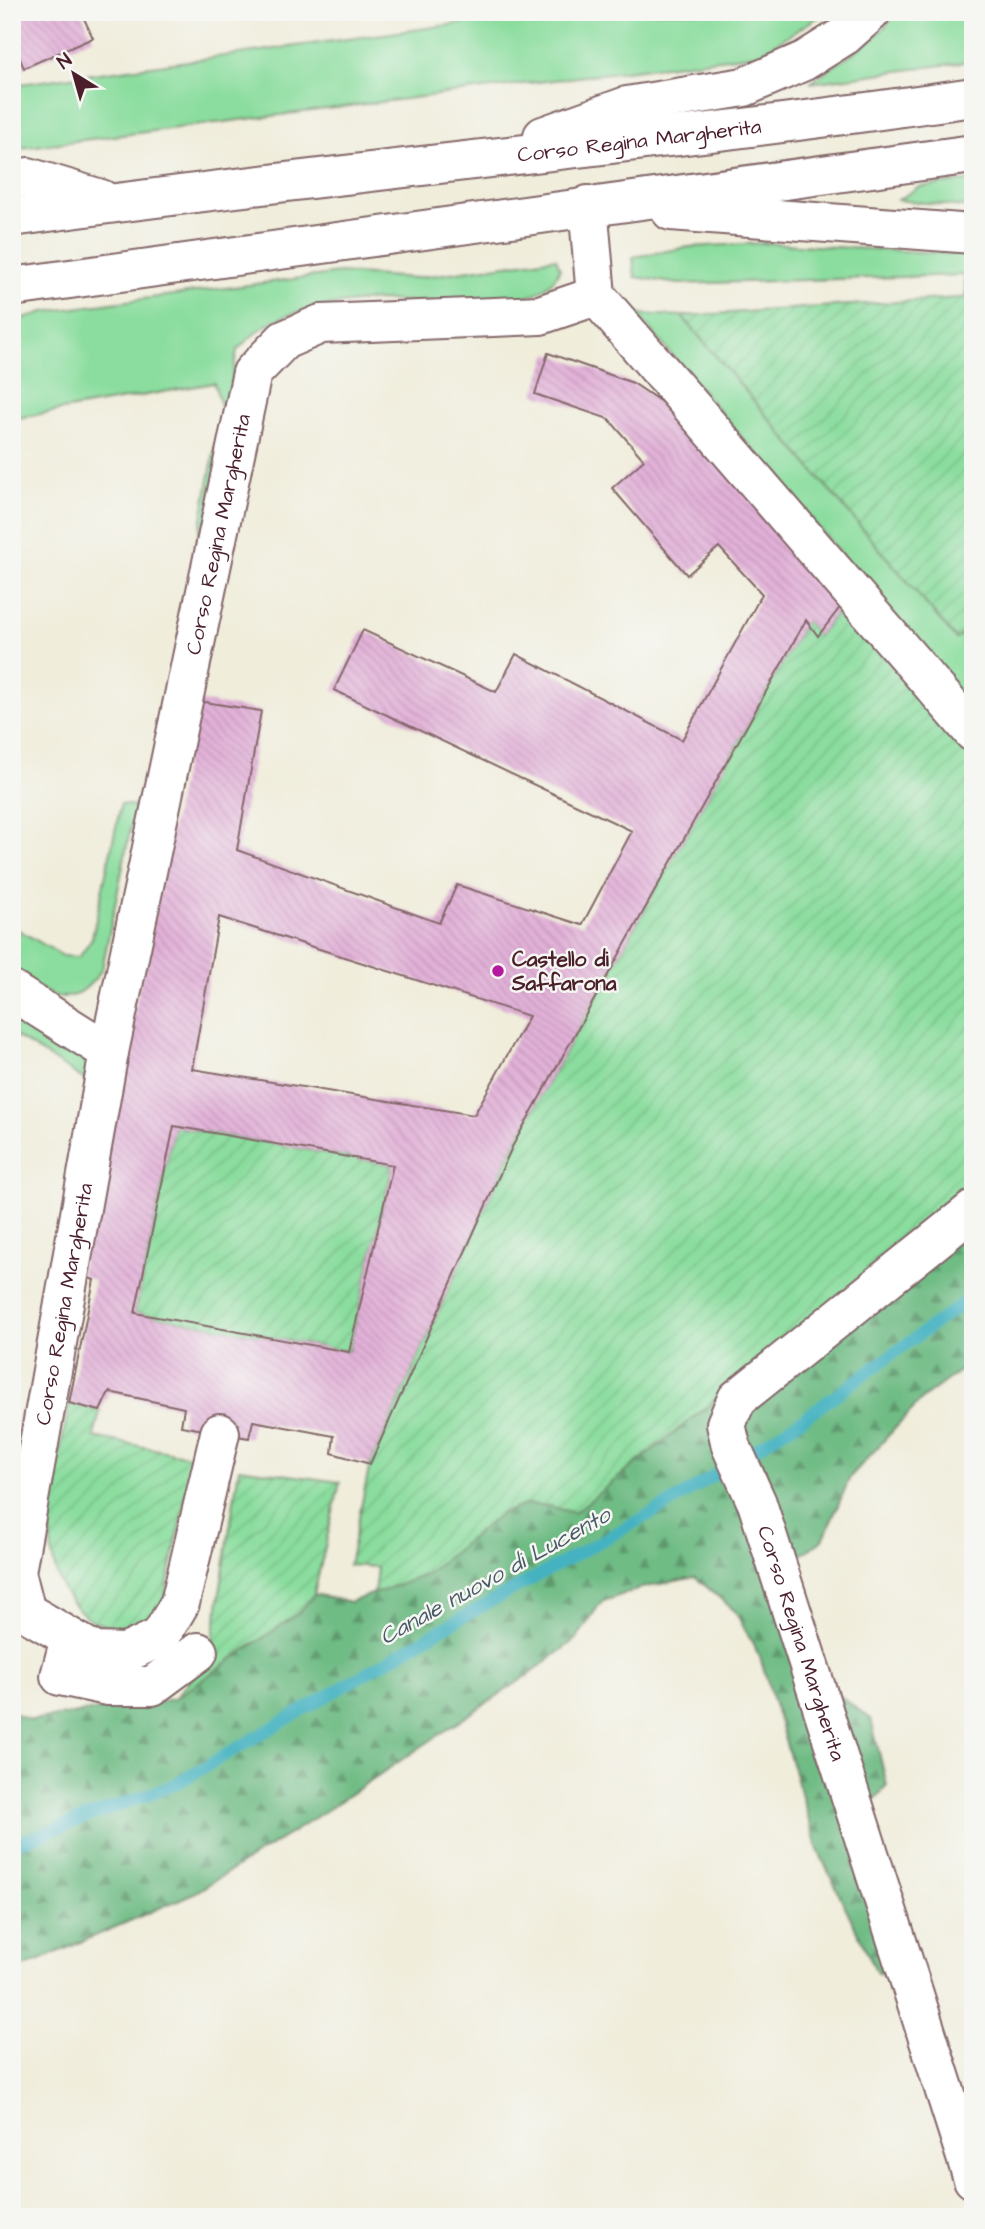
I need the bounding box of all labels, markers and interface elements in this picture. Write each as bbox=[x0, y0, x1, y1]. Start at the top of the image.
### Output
north arrow bbox=[38, 38, 108, 108]
text: N bbox=[52, 47, 78, 76]
street label: Corso Regina Margherita bbox=[516, 111, 763, 169]
street label: Corso Regina Margherita bbox=[179, 411, 258, 657]
place label: Castello di Saffarona bbox=[511, 945, 617, 998]
marker: Castello di Saffarona bbox=[490, 963, 506, 979]
street label: Corso Regina Margherita bbox=[28, 1180, 100, 1427]
water label: Canale nuovo di Lucento bbox=[374, 1498, 618, 1653]
street label: Corso Regina Margherita bbox=[751, 1522, 853, 1765]

